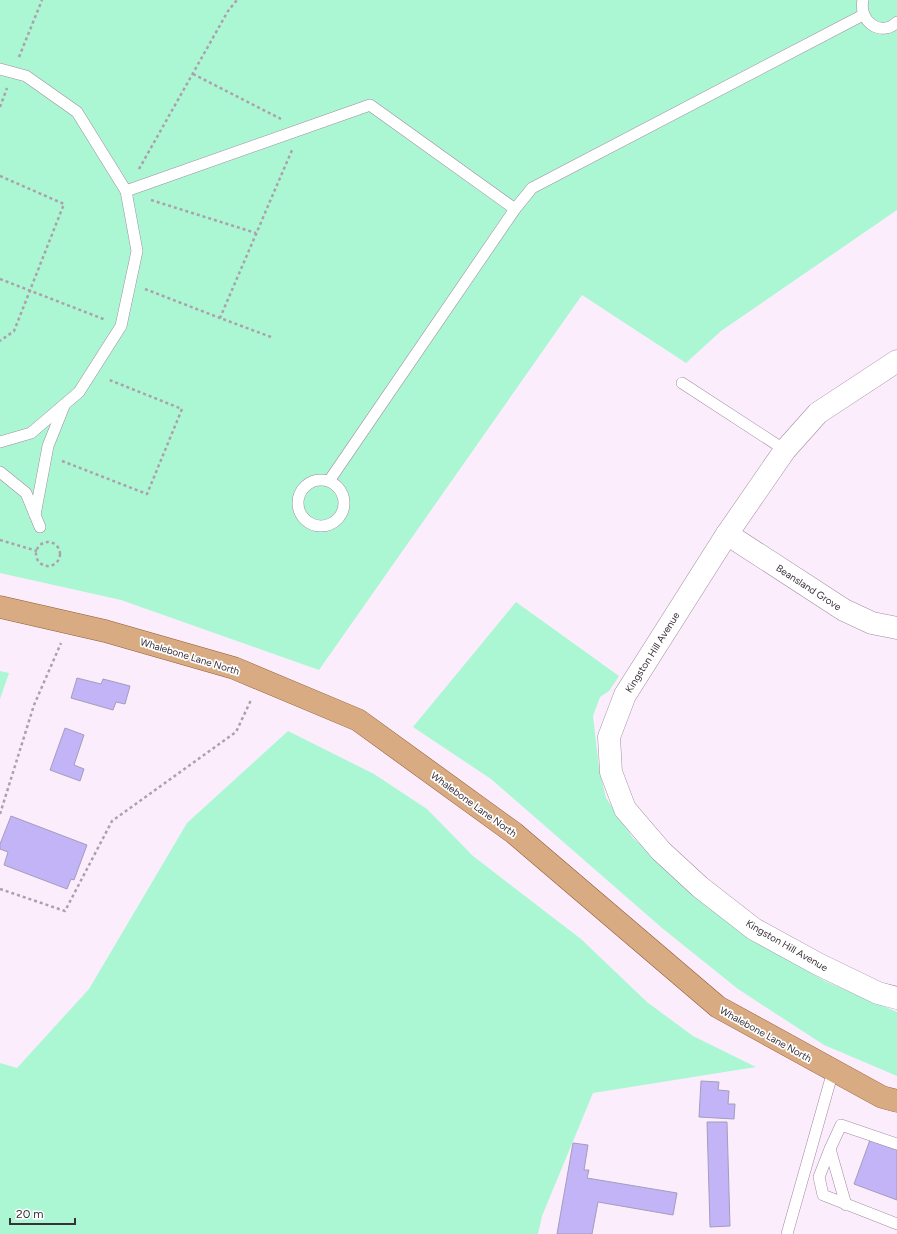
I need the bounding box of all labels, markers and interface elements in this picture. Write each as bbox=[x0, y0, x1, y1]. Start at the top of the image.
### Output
street label: Beansland Grove bbox=[774, 561, 844, 614]
street label: Kingston Hill Avenue bbox=[622, 609, 683, 695]
street label: Whalebone Lane North bbox=[139, 635, 241, 678]
street label: Whalebone Lane North bbox=[428, 769, 520, 840]
street label: Kingston Hill Avenue bbox=[743, 917, 831, 974]
street label: Whalebone Lane North bbox=[717, 1004, 814, 1065]
scale bar bbox=[10, 1200, 75, 1226]
text: 20 m bbox=[16, 1207, 44, 1221]

